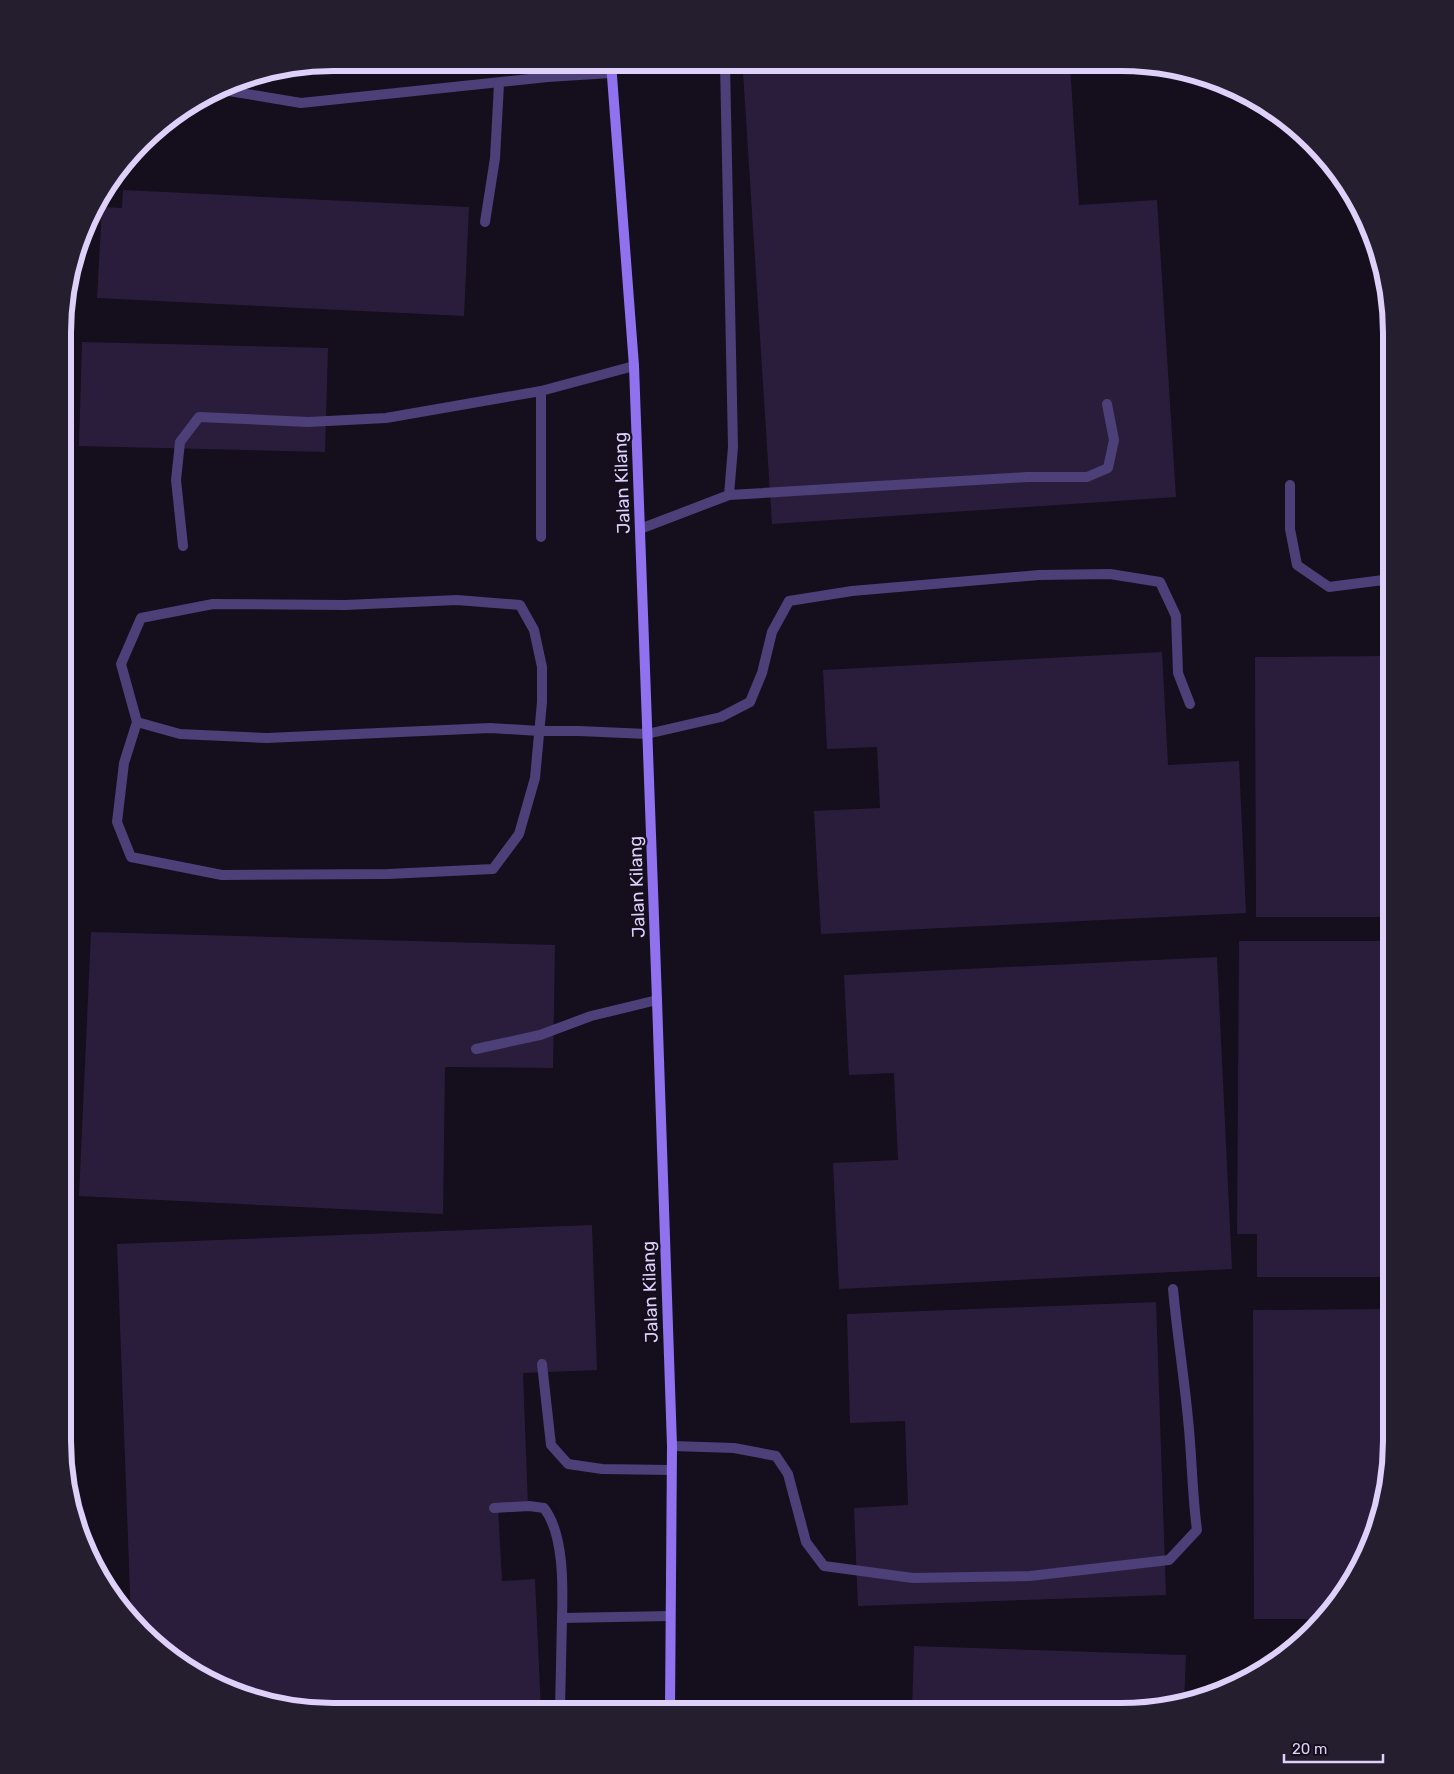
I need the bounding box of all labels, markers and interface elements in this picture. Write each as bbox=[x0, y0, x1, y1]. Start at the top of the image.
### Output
street label: Jalan Kilang bbox=[609, 432, 635, 534]
street label: Jalan Kilang bbox=[624, 836, 650, 938]
street label: Jalan Kilang bbox=[637, 1241, 663, 1343]
scale bar bbox=[1284, 1732, 1383, 1764]
text: 20 m bbox=[1292, 1740, 1327, 1758]

